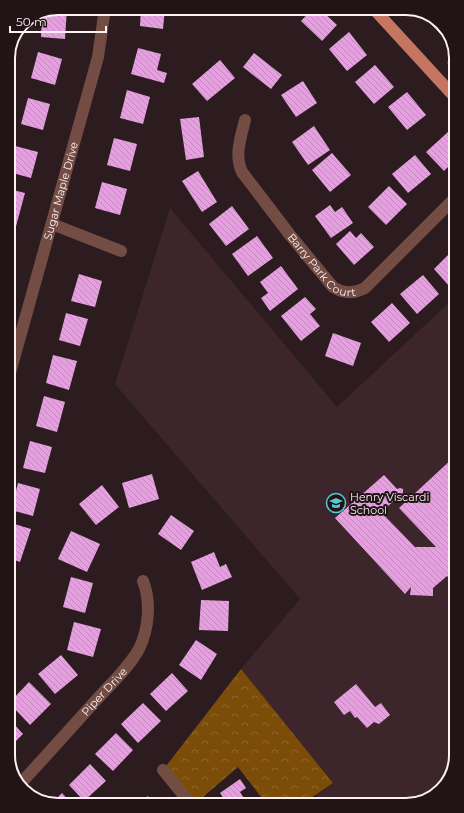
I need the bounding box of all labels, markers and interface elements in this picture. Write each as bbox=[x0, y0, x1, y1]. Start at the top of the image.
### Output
scale bar bbox=[10, 8, 106, 34]
text: 50 m bbox=[16, 14, 47, 29]
street label: Sugar Maple Drive bbox=[40, 140, 81, 242]
street label: Barry Park Court bbox=[285, 230, 357, 299]
place label: Henry Viscardi School bbox=[350, 490, 429, 517]
school or university icon: Henry Viscardi School bbox=[325, 492, 347, 514]
street label: Piper Drive bbox=[78, 664, 130, 719]

